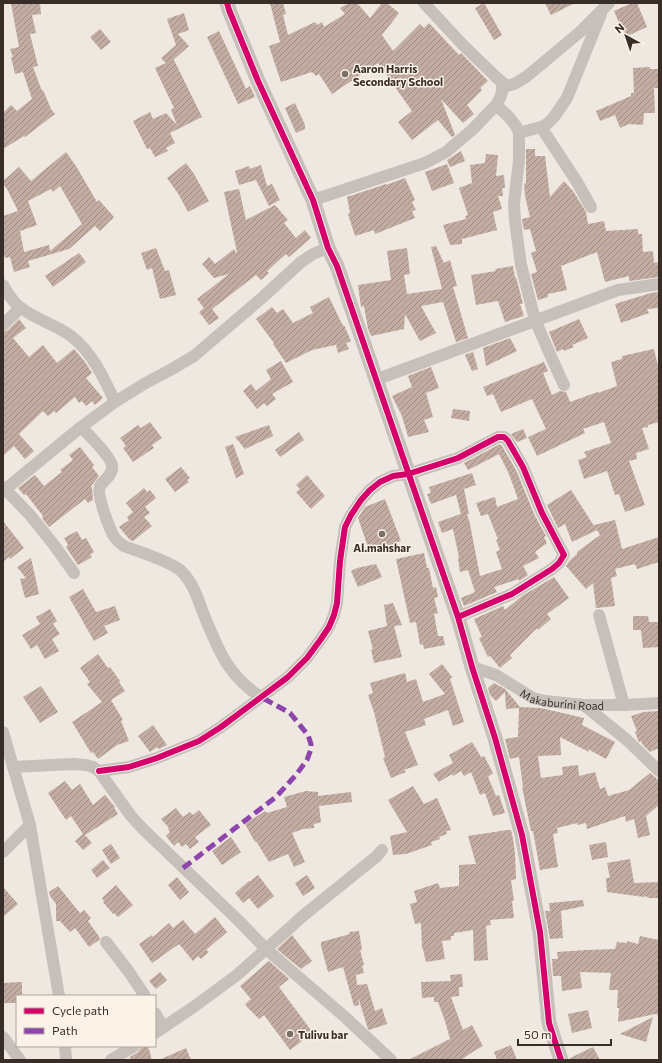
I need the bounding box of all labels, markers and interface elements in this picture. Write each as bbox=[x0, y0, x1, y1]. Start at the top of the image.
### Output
north arrow bbox=[606, 16, 646, 56]
text: N bbox=[612, 20, 627, 36]
place label: Aaron Harris Secondary School bbox=[353, 62, 443, 88]
marker: Aaron Harris Secondary School bbox=[340, 69, 350, 79]
marker: Al.mahshar bbox=[377, 529, 387, 539]
place label: Al.mahshar bbox=[353, 541, 411, 554]
street label: Makaburini Road bbox=[518, 685, 604, 712]
legend bbox=[16, 995, 156, 1047]
text: Cycle path bbox=[52, 1003, 109, 1017]
scale bar bbox=[518, 1021, 611, 1047]
text: Path bbox=[52, 1023, 78, 1037]
text: 50 m bbox=[524, 1027, 552, 1041]
place label: Tulivu bar bbox=[298, 1028, 348, 1041]
marker: Tulivu bar bbox=[285, 1029, 295, 1039]

